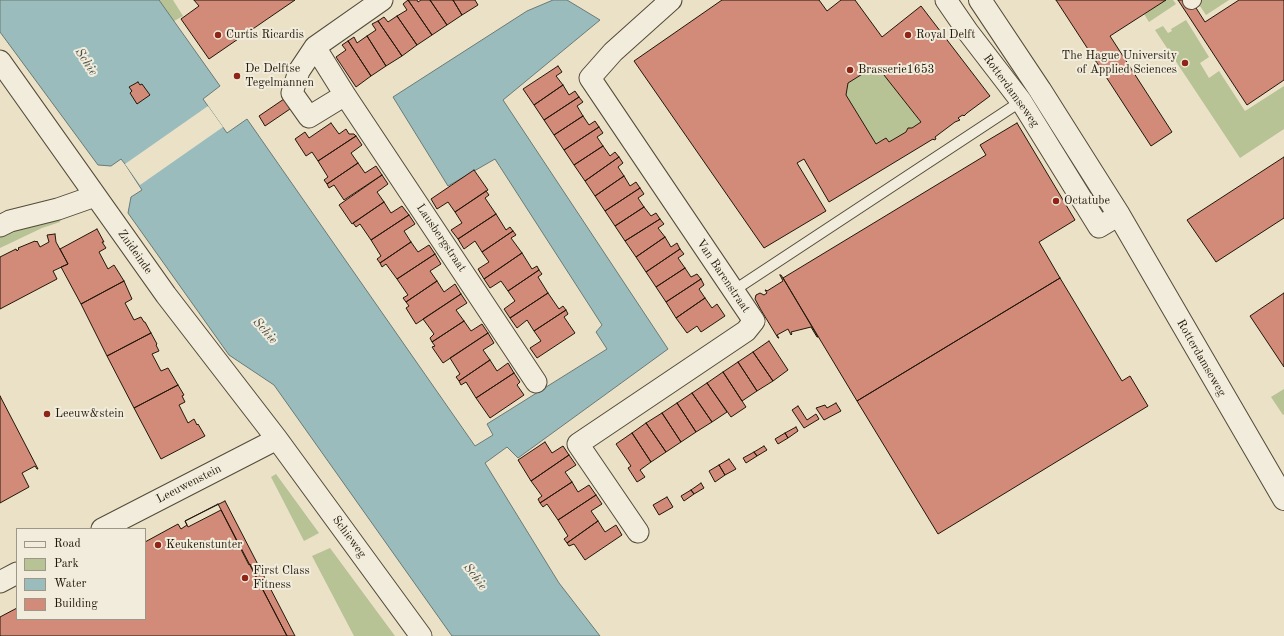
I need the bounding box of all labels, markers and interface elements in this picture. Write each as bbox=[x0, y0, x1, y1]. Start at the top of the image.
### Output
place label: Curtis Ricardis bbox=[226, 28, 304, 42]
place label: Royal Delft bbox=[916, 28, 975, 42]
marker: Curtis Ricardis bbox=[213, 30, 223, 40]
marker: Royal Delft bbox=[903, 30, 913, 40]
water label: Schie bbox=[71, 45, 101, 79]
place label: The Hague University of Applied Sciences bbox=[1062, 49, 1177, 77]
street label: Rotterdamseweg bbox=[980, 52, 1042, 130]
marker: The Hague University of Applied Sciences bbox=[1180, 58, 1190, 68]
place label: De Delftse Tegelmannen bbox=[245, 62, 314, 90]
place label: Brasserie1653 bbox=[858, 63, 935, 77]
marker: Brasserie1653 bbox=[845, 65, 855, 75]
marker: De Delftse Tegelmannen bbox=[232, 71, 242, 81]
place label: Octatube bbox=[1064, 194, 1110, 208]
marker: Octatube bbox=[1051, 196, 1061, 206]
street label: Lausbergstraat bbox=[413, 201, 469, 275]
street label: Zuideinde bbox=[115, 227, 155, 277]
street label: Van Barenstraat bbox=[693, 236, 753, 316]
water label: Schie bbox=[249, 315, 281, 347]
street label: Rotterdamseweg bbox=[1173, 317, 1229, 399]
place label: Leeuw&stein bbox=[55, 407, 124, 421]
marker: Leeuw&stein bbox=[42, 409, 52, 419]
street label: Leeuwenstein bbox=[154, 461, 224, 507]
street label: Schieweg bbox=[329, 513, 369, 561]
legend bbox=[16, 528, 146, 620]
text: Road bbox=[54, 538, 81, 550]
place label: Keukenstunter bbox=[166, 538, 242, 552]
marker: Keukenstunter bbox=[153, 540, 163, 550]
text: Park bbox=[54, 558, 79, 570]
water label: Schie bbox=[460, 560, 490, 594]
place label: First Class Fitness bbox=[253, 564, 310, 592]
marker: First Class Fitness bbox=[240, 573, 250, 583]
text: Water bbox=[54, 578, 86, 590]
text: Building bbox=[54, 598, 98, 610]

